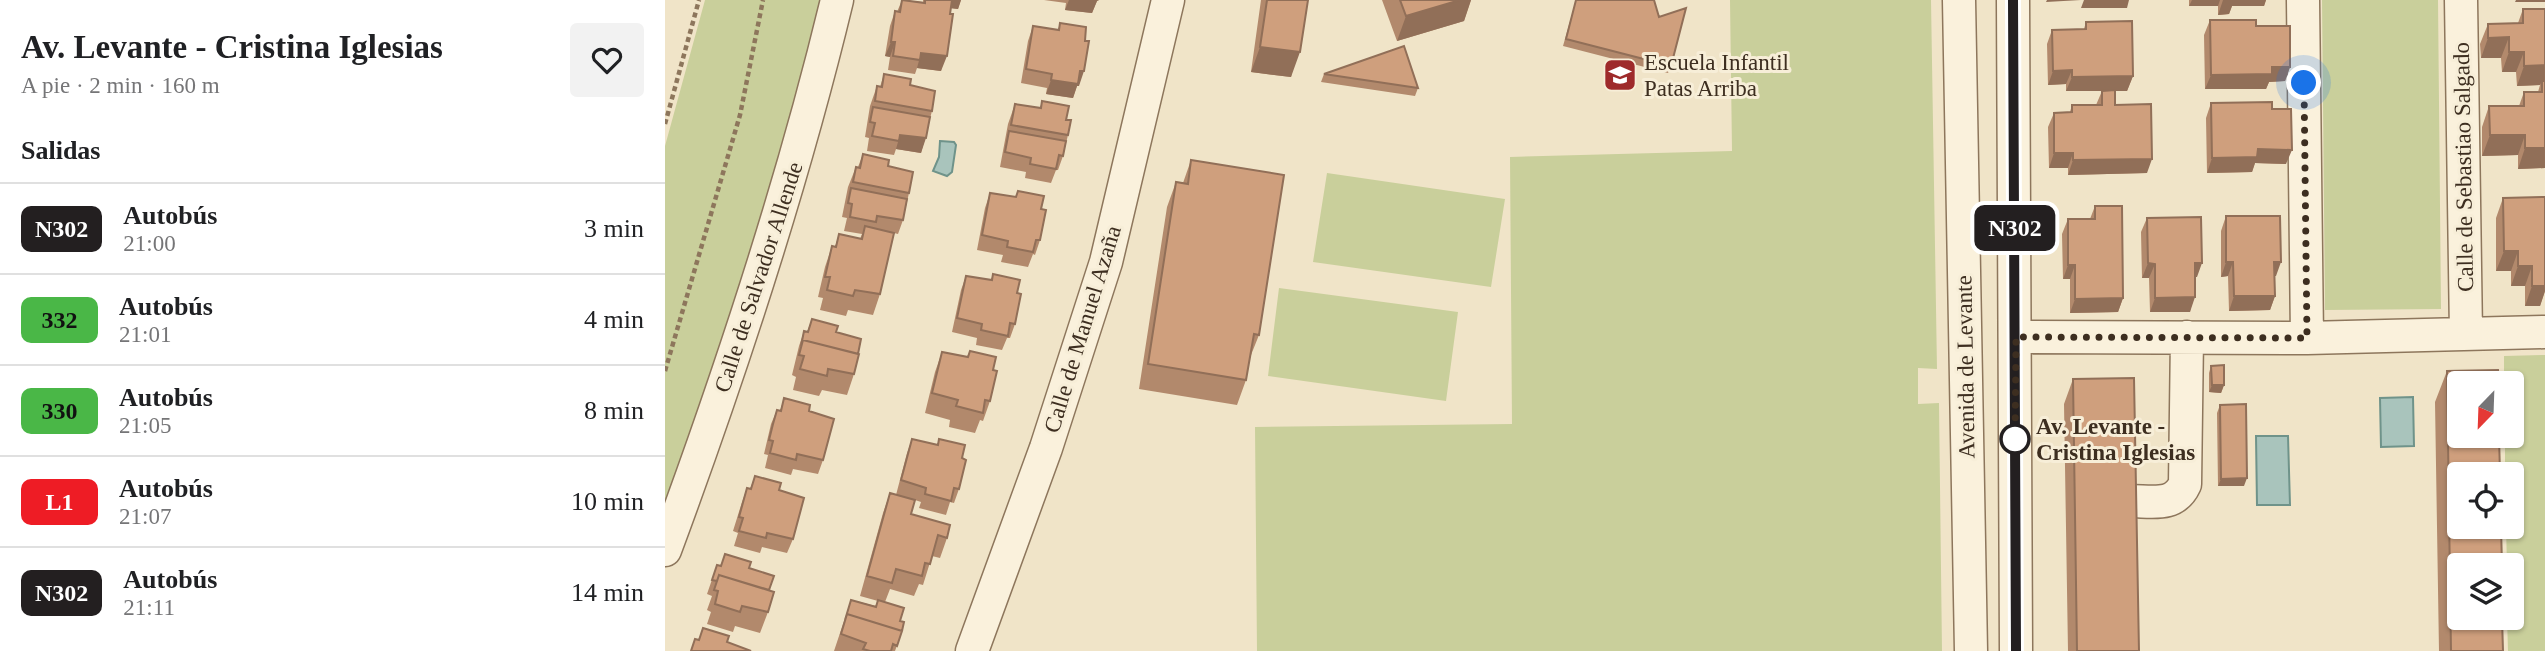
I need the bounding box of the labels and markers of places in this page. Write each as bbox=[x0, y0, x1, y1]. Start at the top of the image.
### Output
place label: Escuela Infantil Patas Arriba bbox=[1644, 50, 1789, 101]
school or university icon: Escuela Infantil Patas Arriba bbox=[1601, 56, 1639, 94]
place label: Av. Levante - Cristina Iglesias bbox=[2036, 414, 2195, 465]
marker: Av. Levante - Cristina Iglesias bbox=[2000, 424, 2030, 454]

